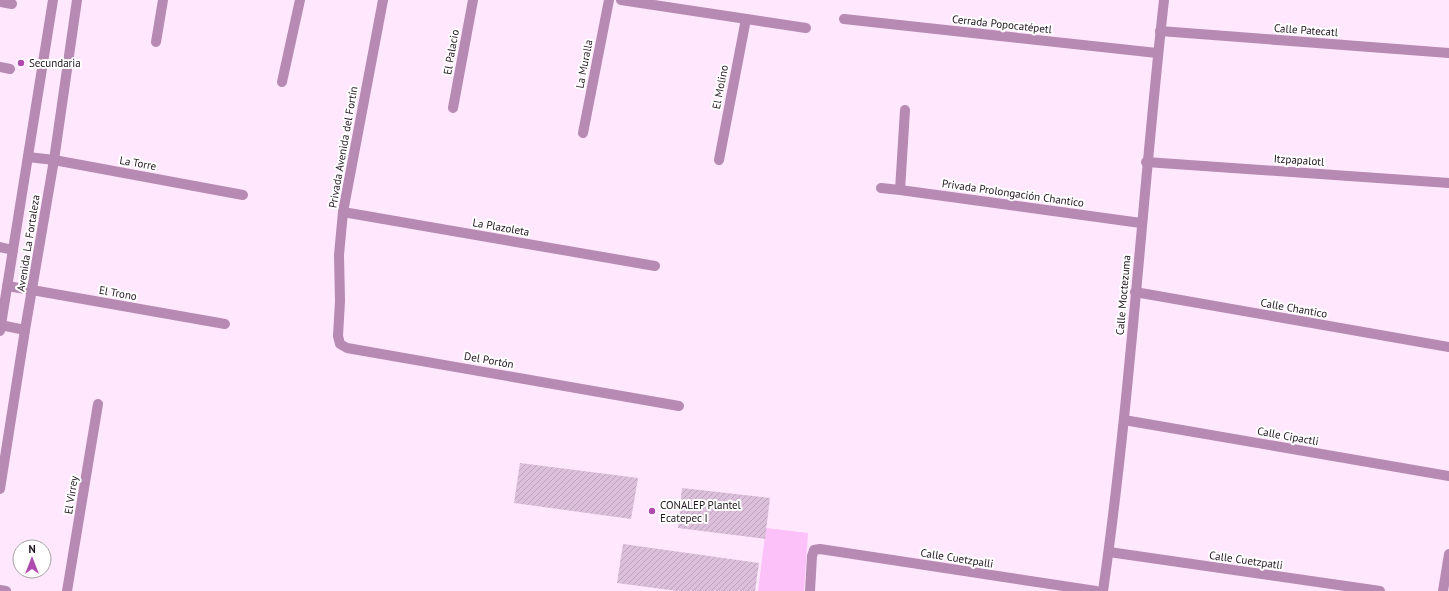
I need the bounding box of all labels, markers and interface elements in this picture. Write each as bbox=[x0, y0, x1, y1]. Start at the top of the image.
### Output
street label: Cerrada Popocatépetl bbox=[951, 12, 1053, 36]
street label: Calle Patecatl bbox=[1274, 21, 1339, 39]
street label: El Palacio bbox=[440, 28, 462, 76]
street label: La Muralla bbox=[572, 38, 596, 90]
place label: Secundaria bbox=[29, 56, 81, 70]
marker: Secundaria bbox=[16, 58, 26, 68]
street label: El Molino bbox=[709, 64, 731, 110]
street label: Privada Avenida del Fortín bbox=[325, 85, 361, 209]
street label: Itzpapalotl bbox=[1273, 151, 1326, 169]
street label: La Torre bbox=[118, 153, 158, 173]
street label: Privada Prolongación Chantico bbox=[941, 176, 1085, 210]
street label: Avenida La Fortaleza bbox=[13, 194, 43, 292]
street label: La Plazoleta bbox=[472, 215, 530, 239]
street label: Calle Moctezuma bbox=[1113, 254, 1133, 336]
street label: El Trono bbox=[98, 283, 138, 303]
street label: Calle Chantico bbox=[1260, 295, 1329, 321]
street label: Del Portón bbox=[463, 349, 515, 371]
street label: Calle Cipactli bbox=[1256, 424, 1320, 448]
street label: El Virrey bbox=[61, 474, 81, 515]
place label: CONALEP Plantel Ecatepec I bbox=[660, 498, 742, 525]
marker: CONALEP Plantel Ecatepec I bbox=[647, 506, 657, 516]
north arrow bbox=[12, 539, 52, 579]
text: N bbox=[28, 542, 36, 556]
street label: Calle Cuetzpalli bbox=[920, 545, 994, 571]
street label: Calle Cuetzpatli bbox=[1208, 548, 1284, 572]

